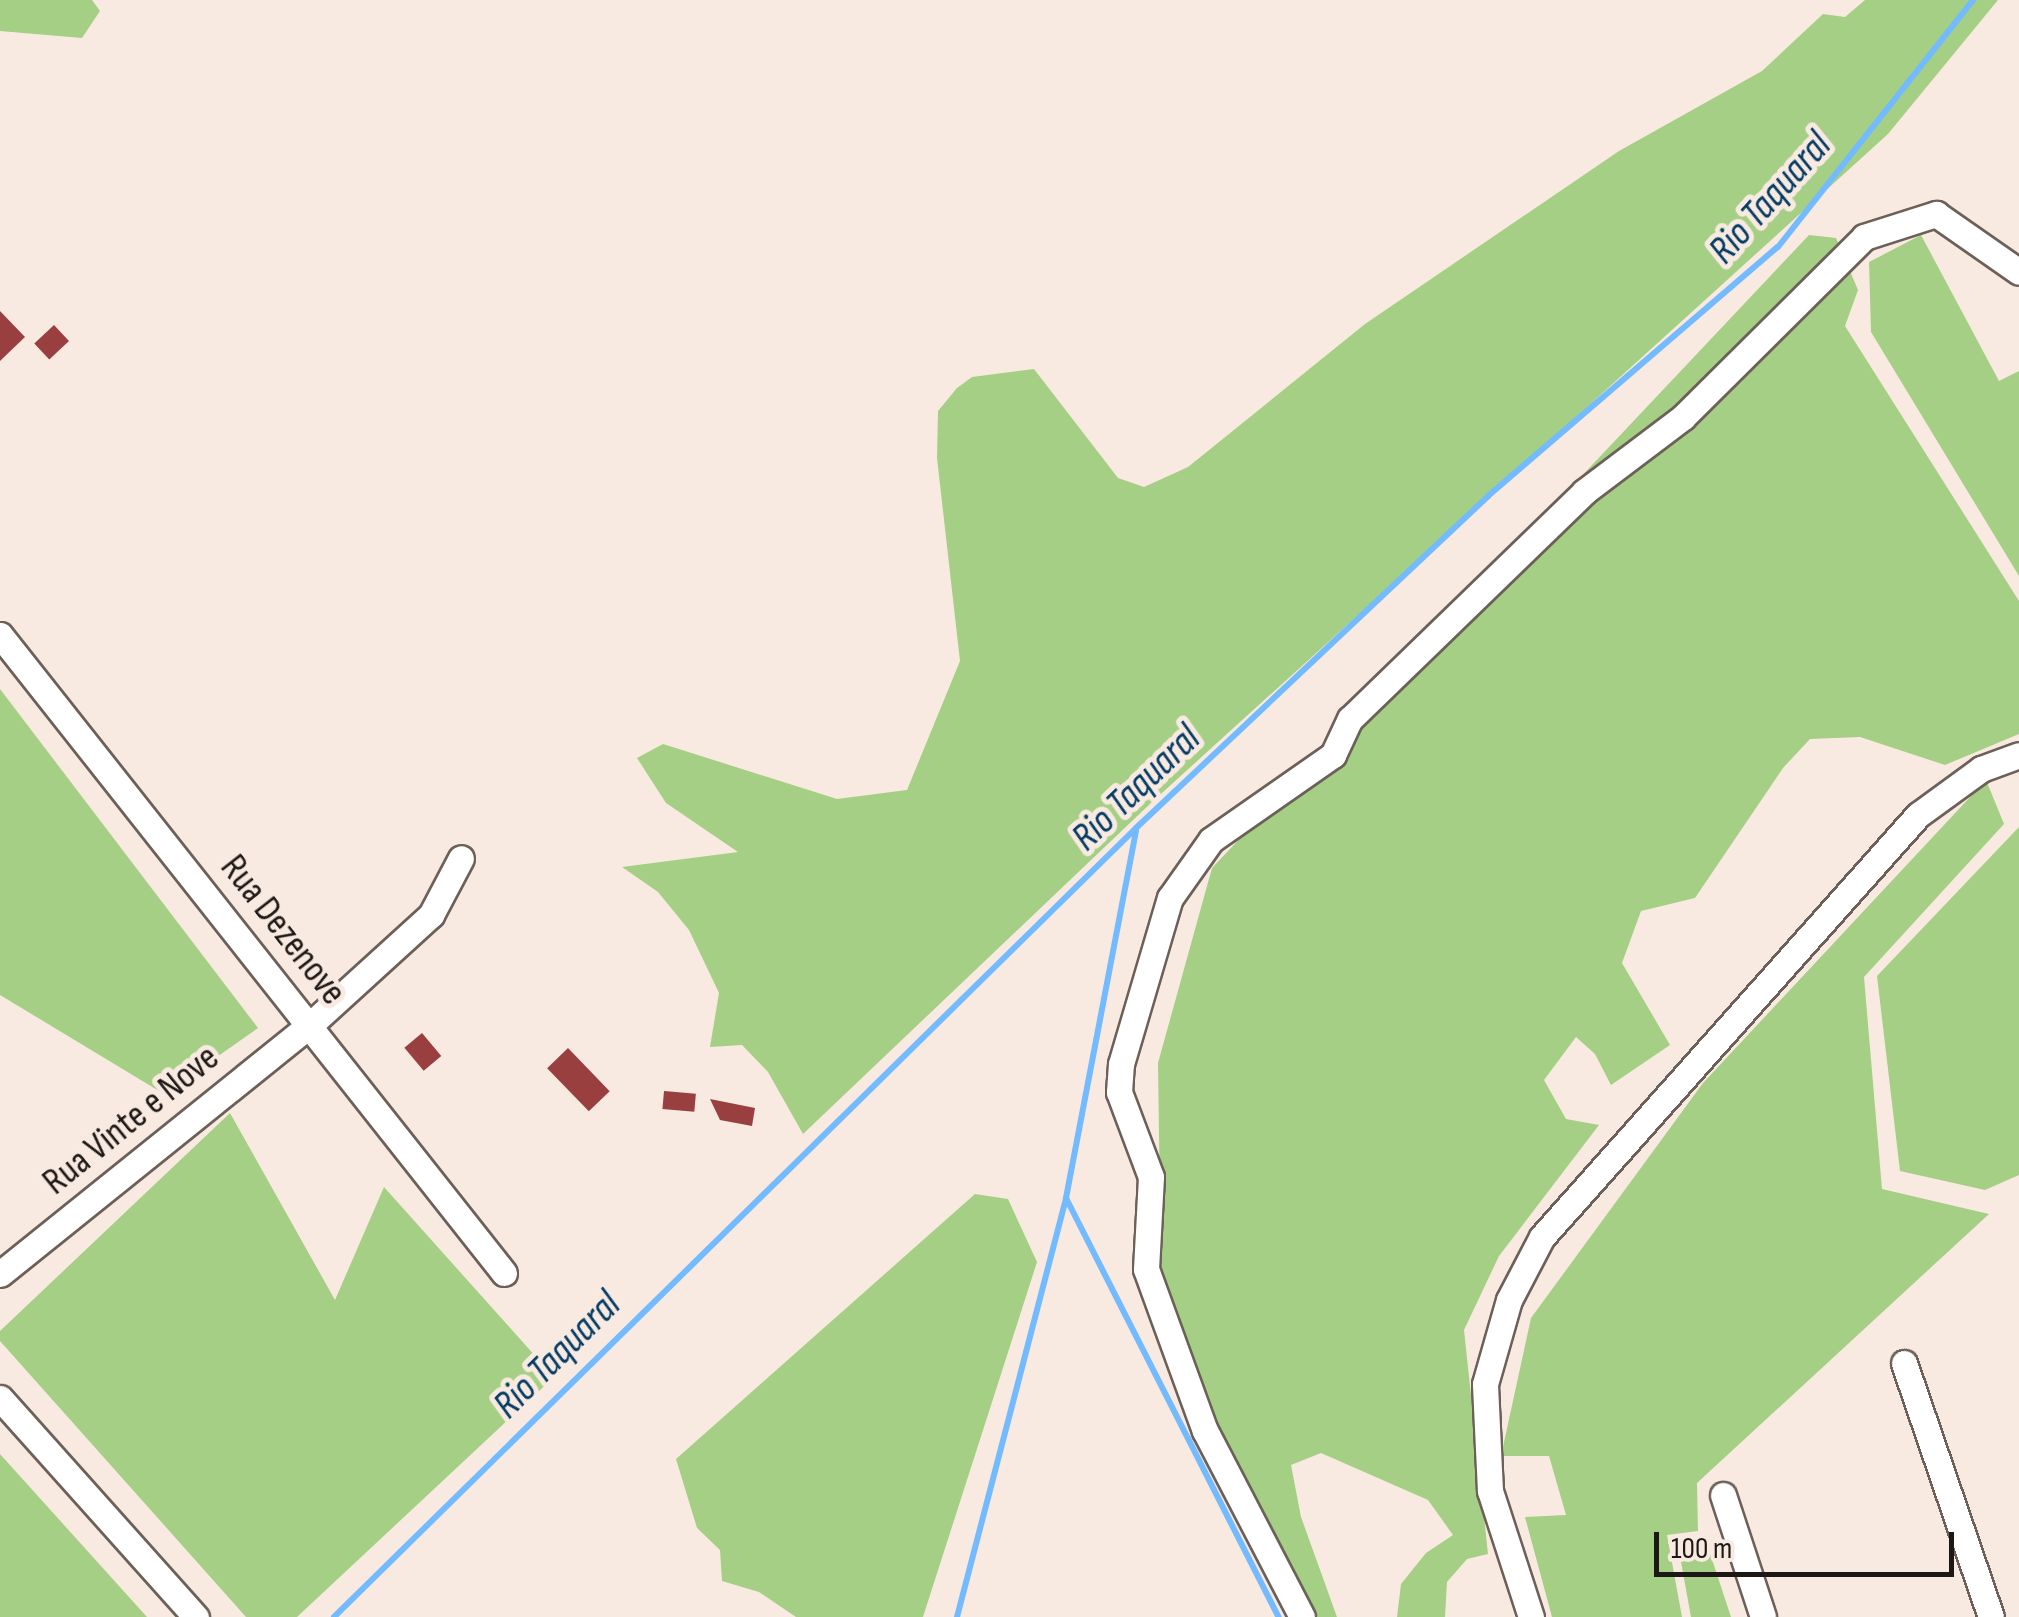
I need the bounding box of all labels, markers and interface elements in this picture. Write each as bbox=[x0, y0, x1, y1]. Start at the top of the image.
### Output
water label: Rio Taquaral bbox=[1699, 122, 1841, 274]
water label: Rio Taquaral bbox=[1062, 715, 1210, 861]
street label: Rua Dezenove bbox=[210, 846, 356, 1014]
street label: Rua Vinte e Nove bbox=[34, 1035, 228, 1205]
water label: Rio Taquaral bbox=[483, 1281, 631, 1429]
scale bar bbox=[1659, 1512, 1959, 1574]
text: 100 m bbox=[1671, 1531, 1732, 1567]

